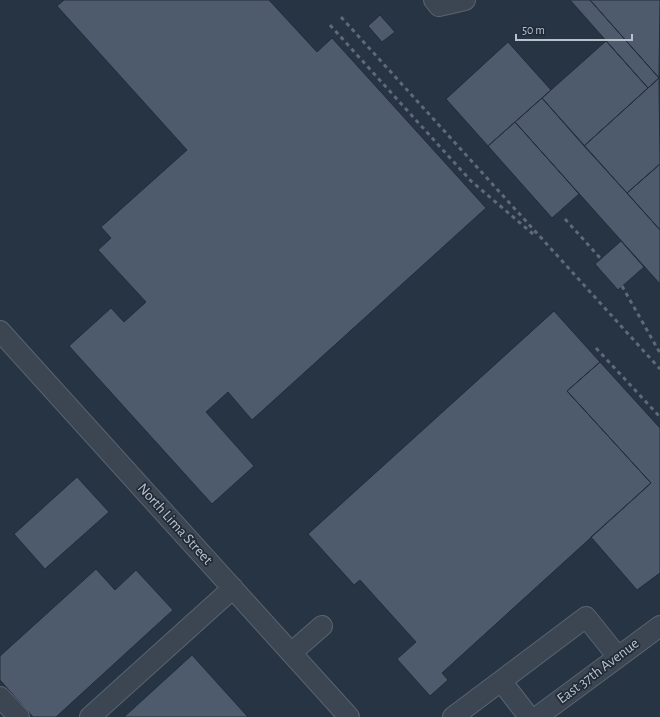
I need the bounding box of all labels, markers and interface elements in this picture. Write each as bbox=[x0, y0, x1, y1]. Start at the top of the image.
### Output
scale bar bbox=[516, 16, 632, 42]
text: 50 m bbox=[522, 24, 545, 36]
street label: North Lima Street bbox=[135, 480, 215, 568]
street label: East 37th Avenue bbox=[554, 636, 642, 706]

